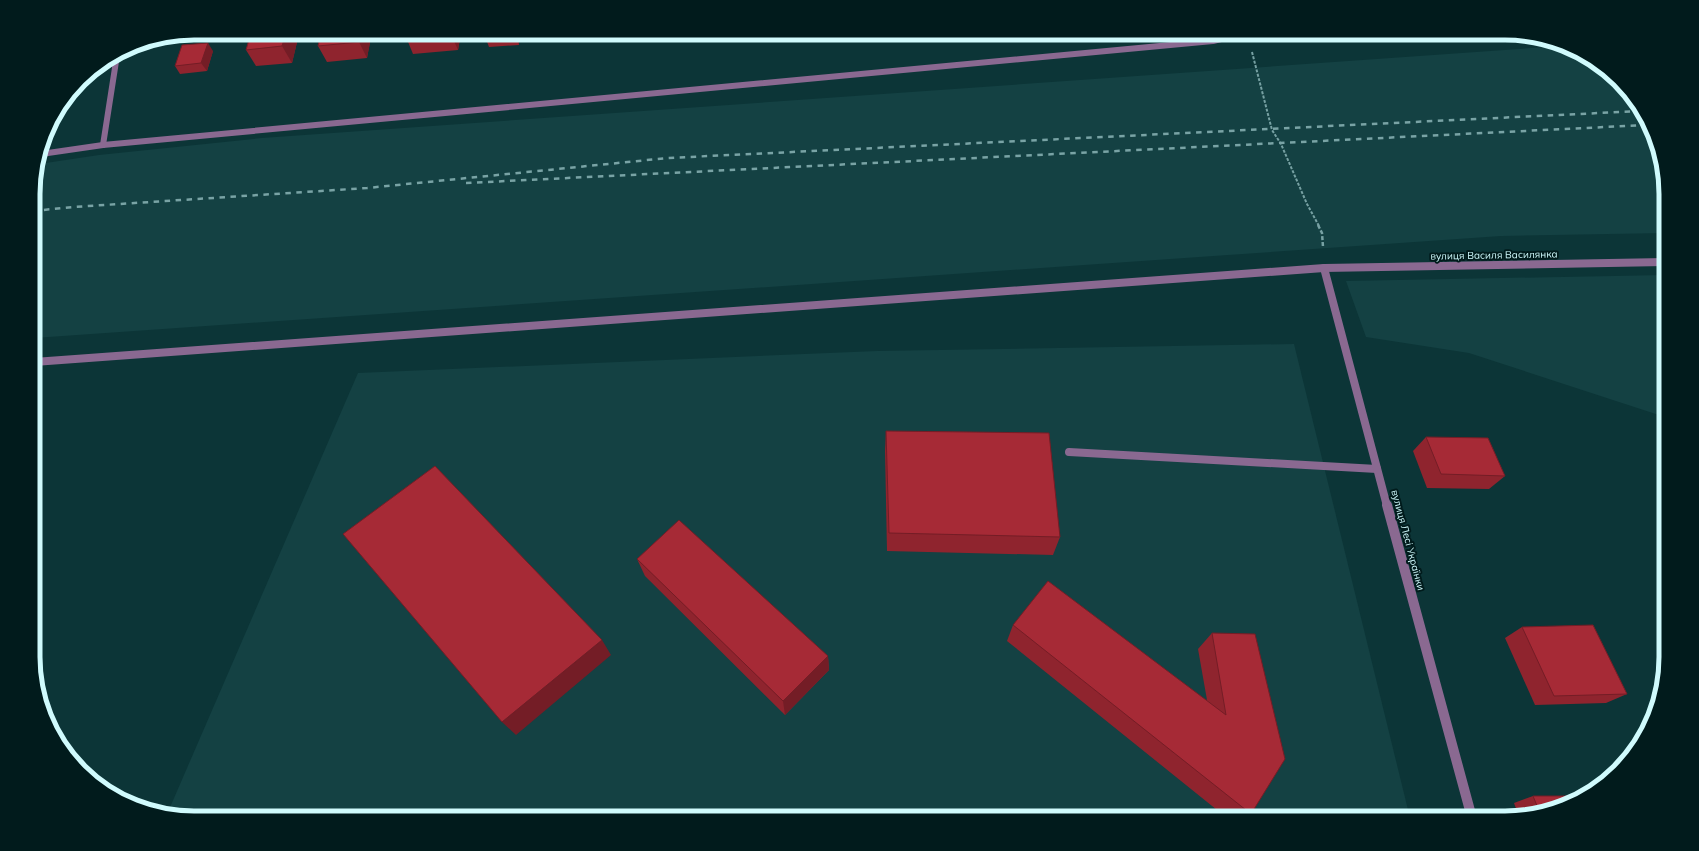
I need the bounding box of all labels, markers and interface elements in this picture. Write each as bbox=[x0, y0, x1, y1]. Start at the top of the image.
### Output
street label: вулиця Василя Василянка bbox=[1430, 247, 1558, 263]
street label: вулиця Лесі Українки bbox=[1388, 488, 1428, 592]

